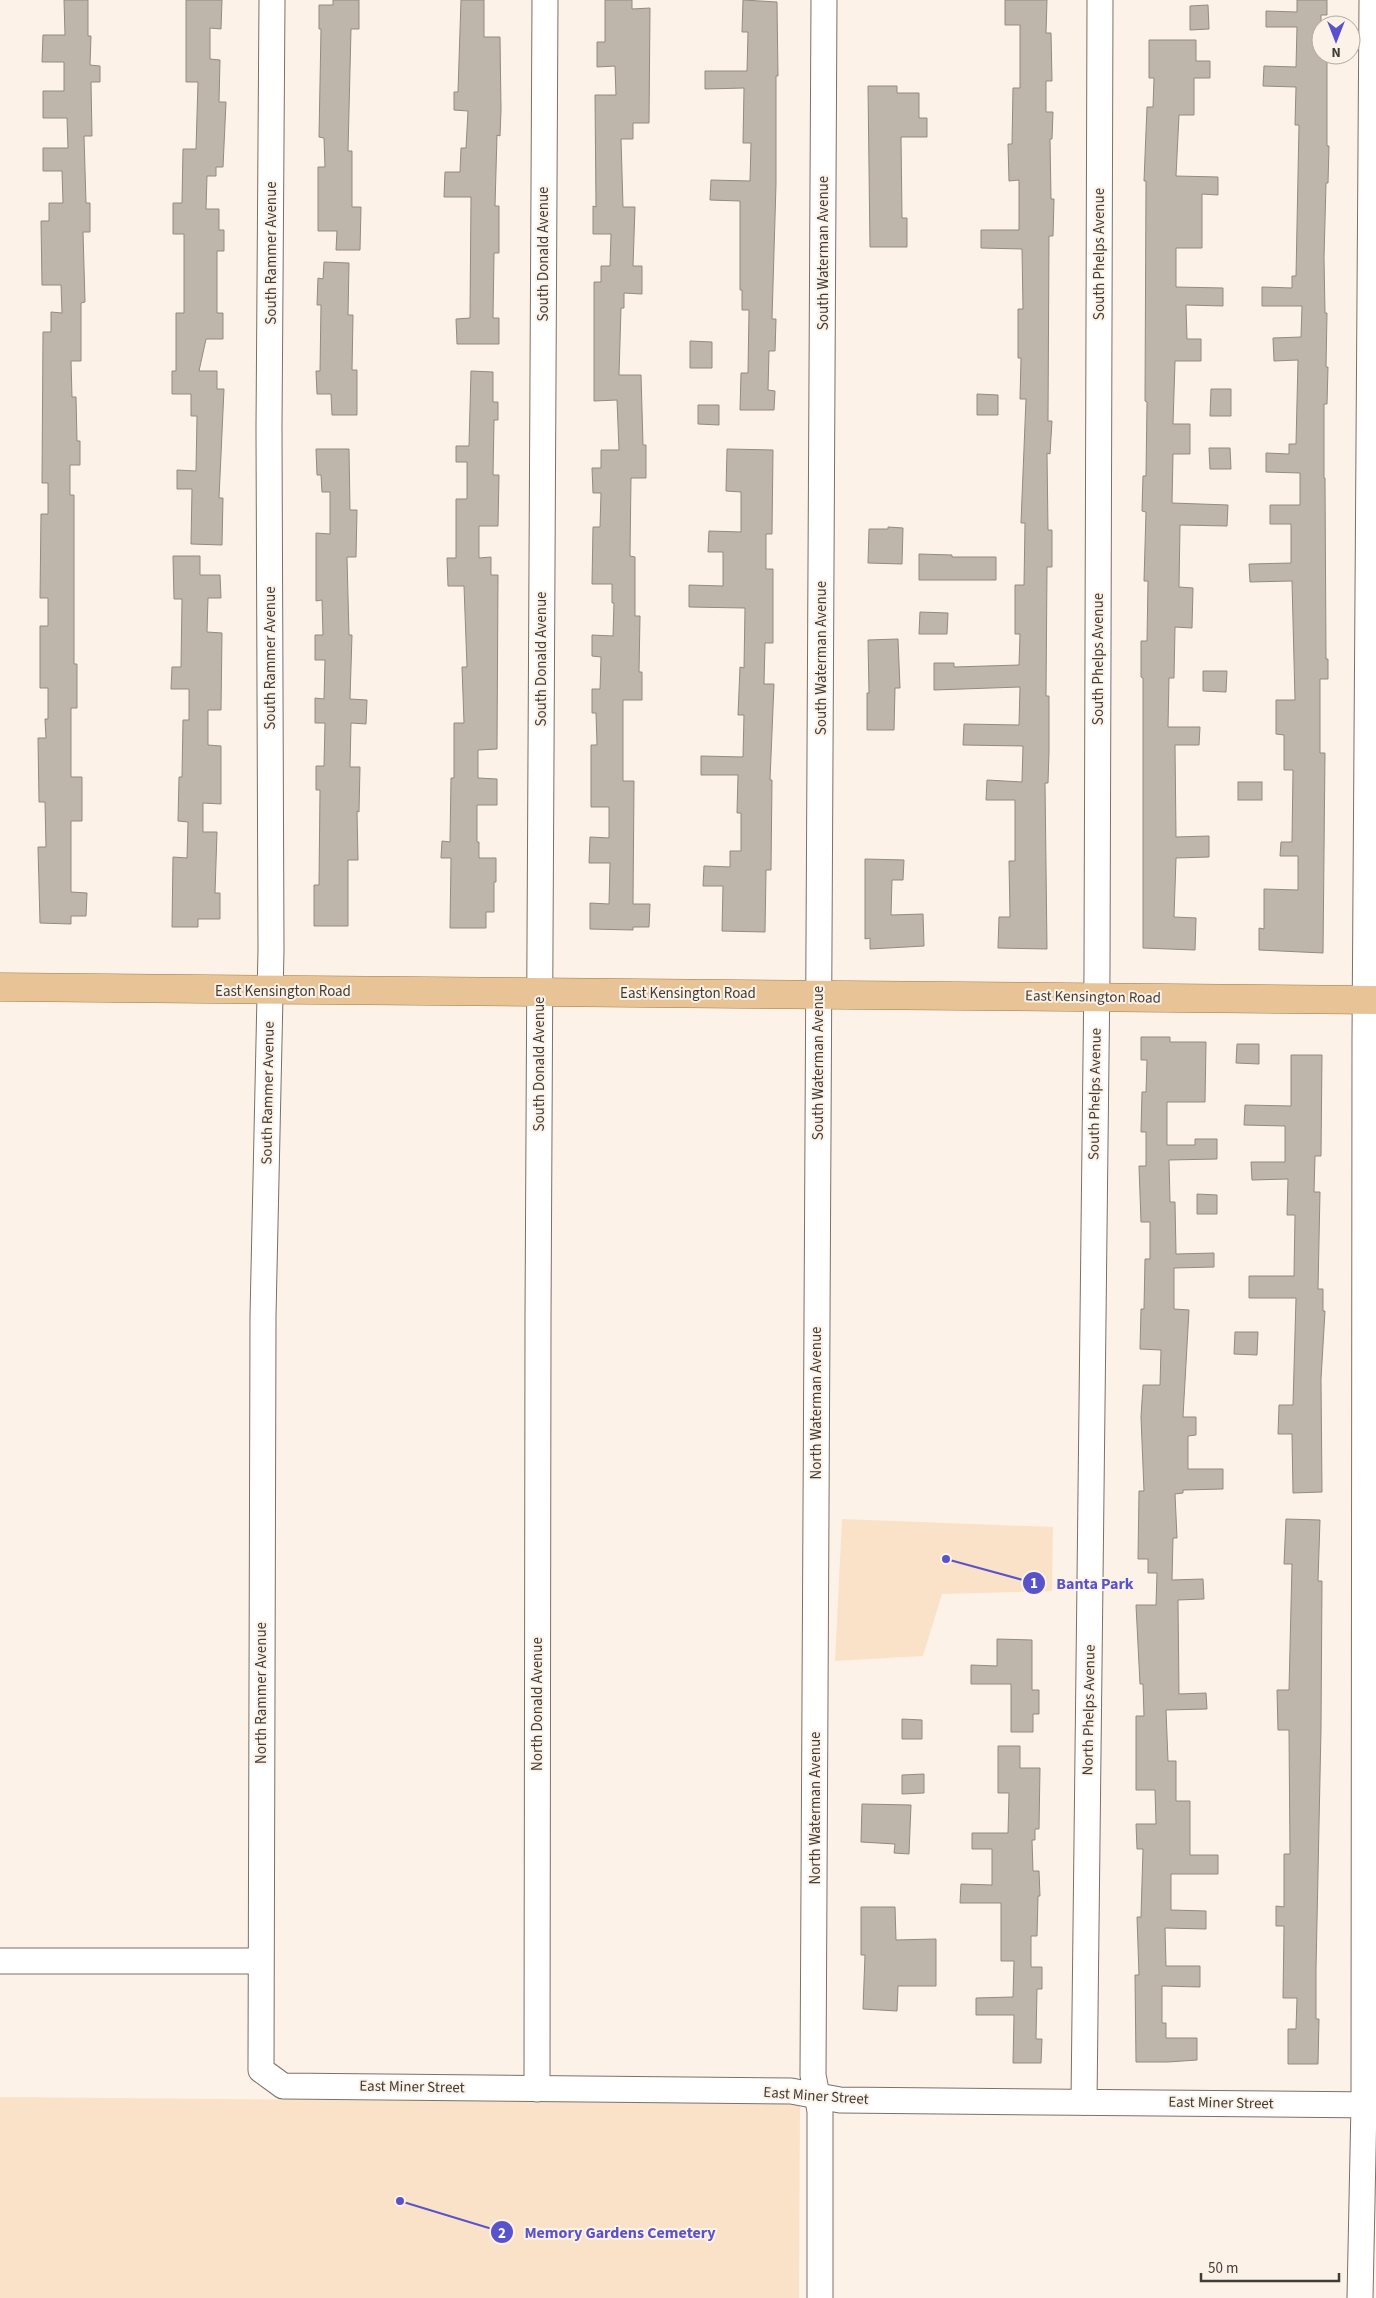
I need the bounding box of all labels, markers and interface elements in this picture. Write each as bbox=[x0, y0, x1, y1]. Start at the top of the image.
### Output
north arrow bbox=[1311, 15, 1361, 65]
text: N bbox=[1331, 42, 1341, 62]
street label: South Waterman Avenue bbox=[813, 176, 834, 330]
street label: South Rammer Avenue bbox=[261, 181, 282, 325]
street label: South Donald Avenue bbox=[533, 186, 554, 322]
street label: South Phelps Avenue bbox=[1089, 188, 1110, 320]
street label: South Waterman Avenue bbox=[811, 581, 832, 735]
street label: South Rammer Avenue bbox=[260, 586, 281, 730]
street label: South Donald Avenue bbox=[531, 591, 552, 727]
street label: South Phelps Avenue bbox=[1088, 593, 1109, 725]
street label: East Kensington Road bbox=[215, 981, 351, 1002]
street label: East Kensington Road bbox=[620, 983, 756, 1004]
street label: East Kensington Road bbox=[1025, 985, 1161, 1009]
street label: South Waterman Avenue bbox=[808, 986, 829, 1140]
street label: South Donald Avenue bbox=[529, 996, 550, 1132]
street label: South Rammer Avenue bbox=[256, 1021, 280, 1165]
street label: South Phelps Avenue bbox=[1083, 1028, 1107, 1160]
street label: North Waterman Avenue bbox=[806, 1326, 827, 1480]
callout: Banta Park bbox=[1022, 1568, 1144, 1599]
text: 1 bbox=[1030, 1573, 1038, 1594]
text: Banta Park bbox=[1056, 1573, 1134, 1595]
street label: North Rammer Avenue bbox=[251, 1622, 272, 1764]
street label: North Donald Avenue bbox=[527, 1637, 548, 1771]
street label: North Phelps Avenue bbox=[1077, 1644, 1101, 1776]
street label: North Waterman Avenue bbox=[805, 1731, 826, 1885]
street label: East Miner Street bbox=[359, 2076, 465, 2098]
street label: East Miner Street bbox=[763, 2082, 869, 2110]
street label: East Miner Street bbox=[1168, 2092, 1274, 2114]
callout: Memory Gardens Cemetery bbox=[489, 2217, 725, 2248]
text: Memory Gardens Cemetery bbox=[524, 2222, 716, 2244]
text: 2 bbox=[498, 2223, 506, 2244]
scale bar bbox=[1201, 2250, 1338, 2282]
text: 50 m bbox=[1208, 2258, 1238, 2279]

